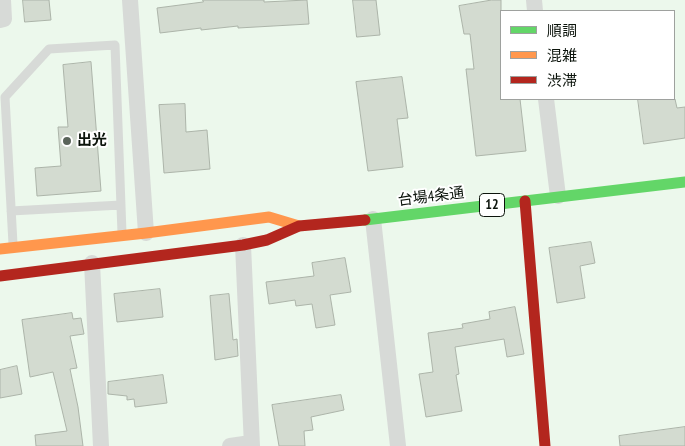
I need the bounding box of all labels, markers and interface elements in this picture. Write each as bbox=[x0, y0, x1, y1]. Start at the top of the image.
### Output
legend bbox=[500, 10, 675, 100]
text: 順調 bbox=[547, 21, 577, 40]
text: 混雑 bbox=[547, 46, 577, 65]
text: 渋滞 bbox=[547, 71, 577, 90]
place label: 出光 bbox=[77, 132, 107, 150]
marker: 出光 bbox=[61, 135, 73, 147]
street label: 台場4条通 bbox=[397, 184, 465, 210]
road number: 12 bbox=[480, 194, 504, 216]

